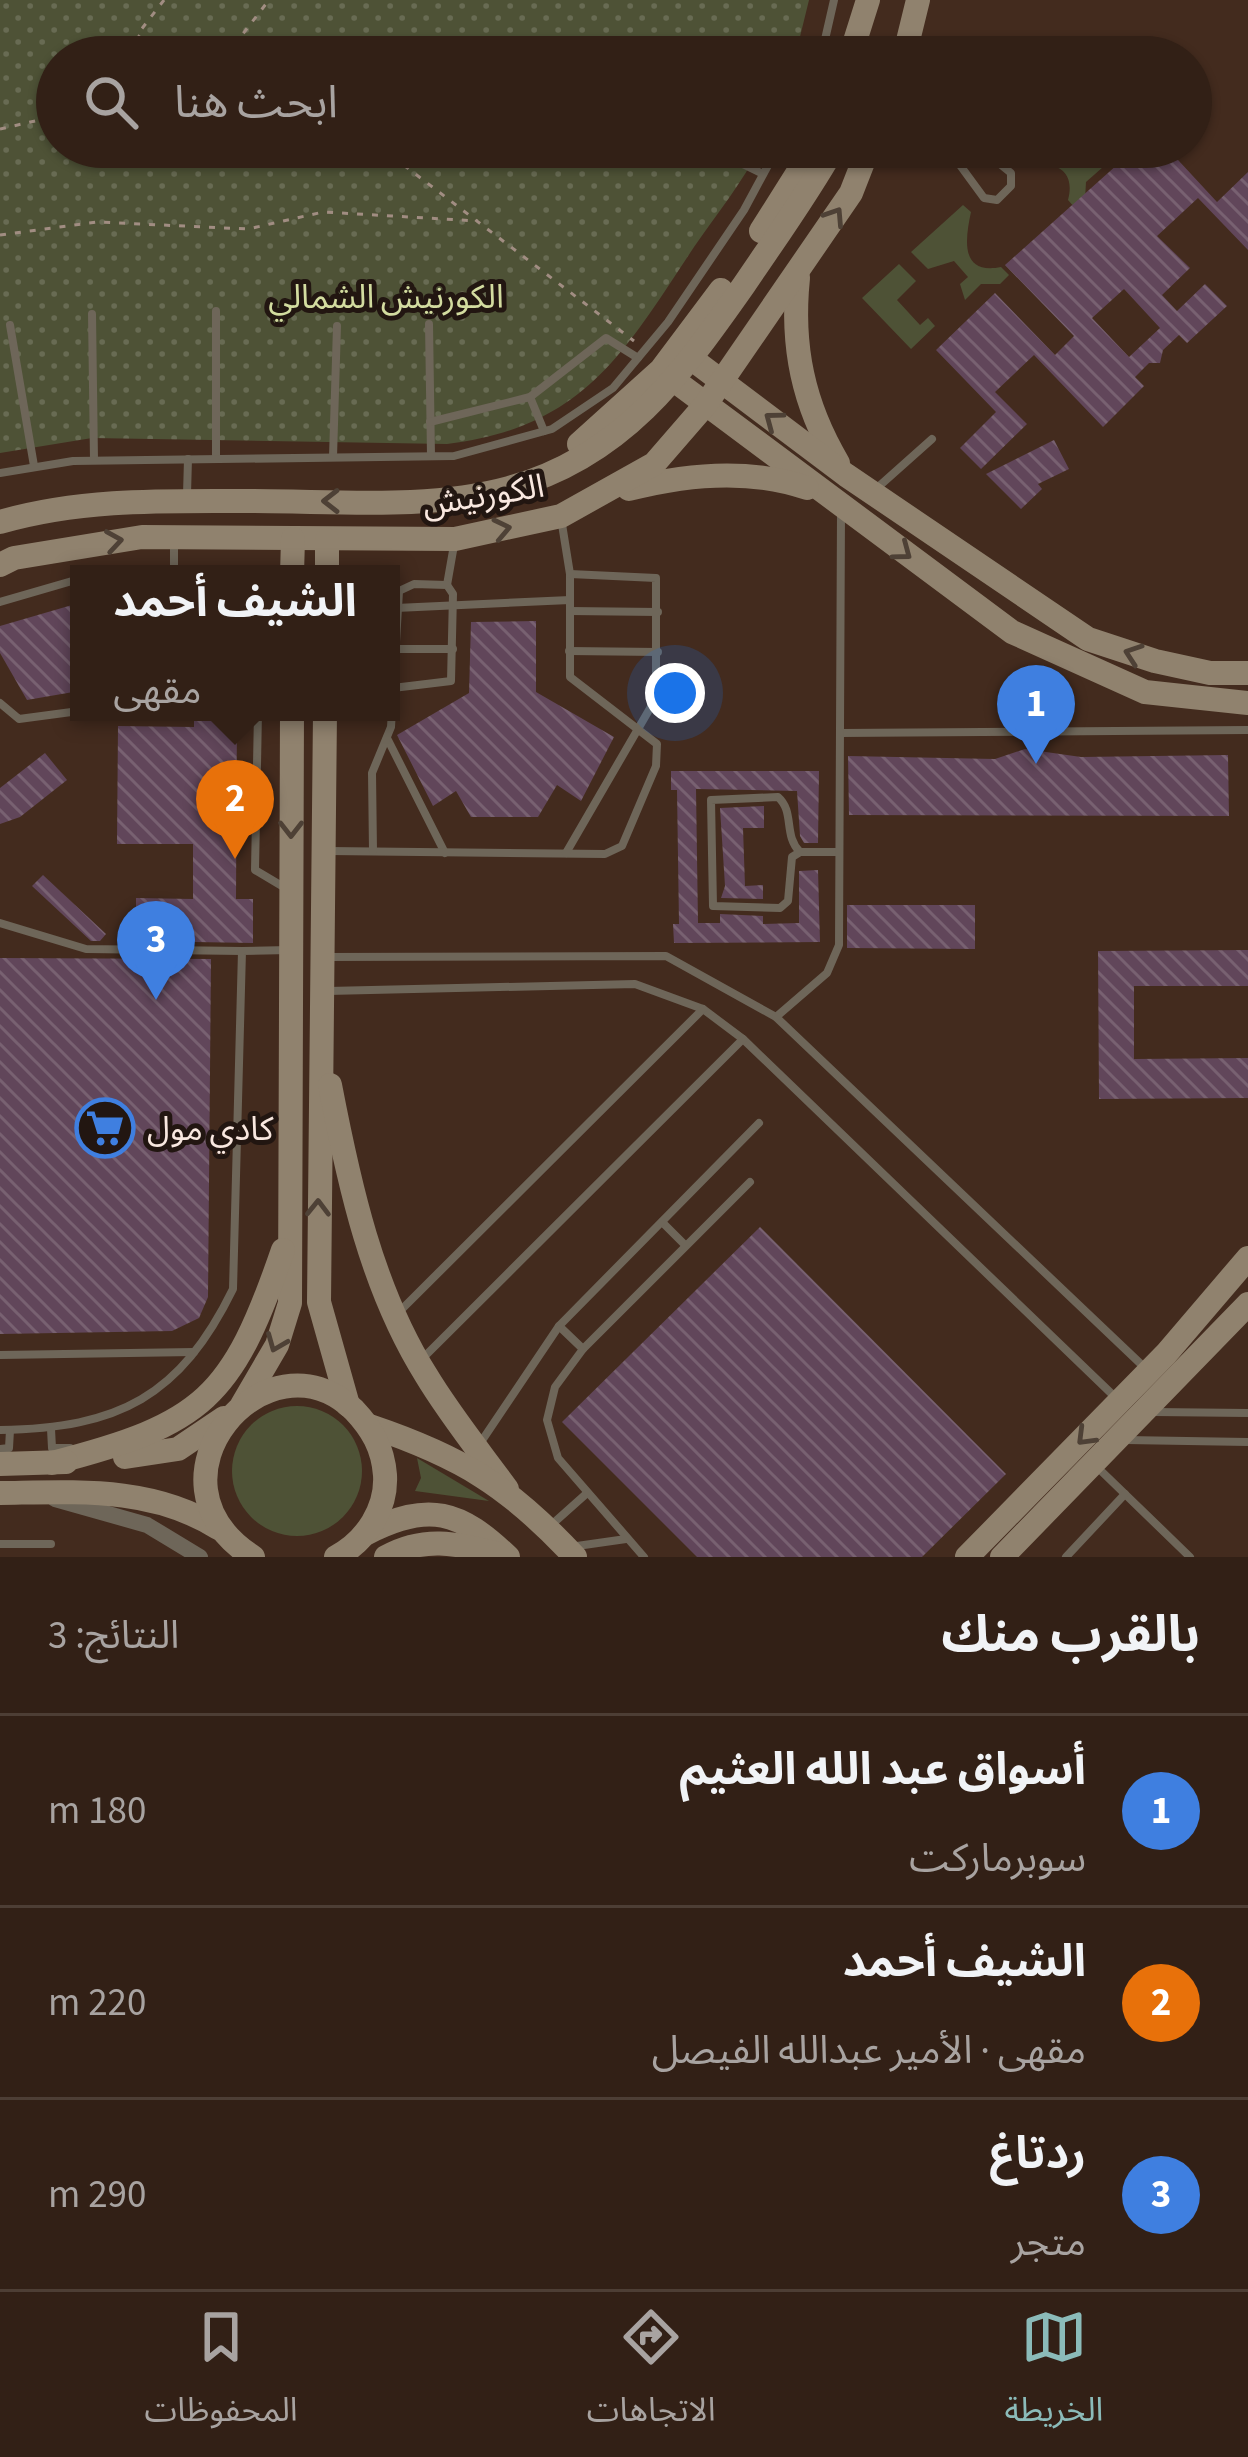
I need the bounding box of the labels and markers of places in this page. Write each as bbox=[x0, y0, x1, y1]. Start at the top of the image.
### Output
pin: 1 bbox=[997, 665, 1075, 764]
pin: 2 bbox=[196, 760, 274, 859]
pin: 3 bbox=[117, 901, 195, 1000]
supermarket icon: كادي مول bbox=[74, 1097, 136, 1159]
place label: كادي مول bbox=[147, 1106, 274, 1154]

